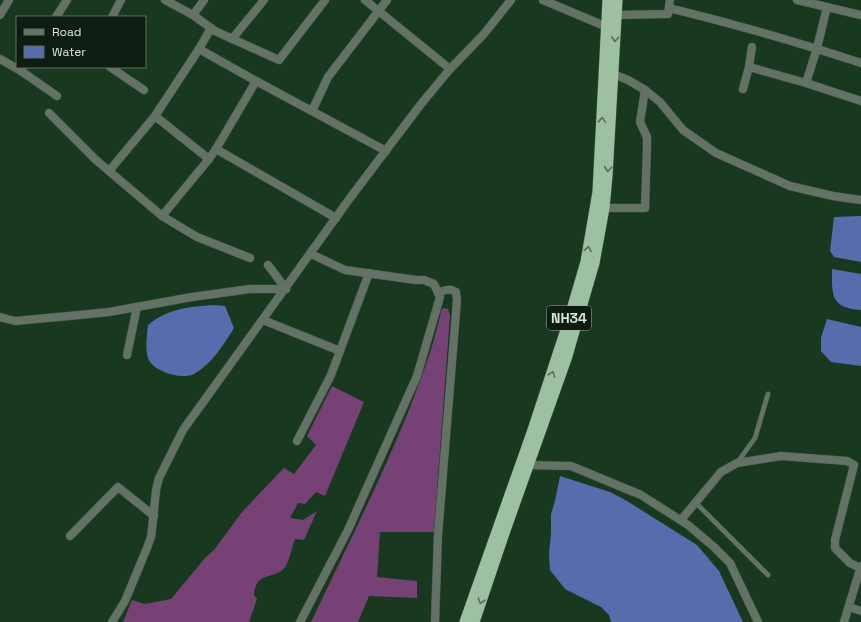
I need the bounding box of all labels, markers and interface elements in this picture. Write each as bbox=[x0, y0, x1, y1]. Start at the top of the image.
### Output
legend bbox=[16, 16, 146, 68]
text: Road bbox=[52, 24, 81, 40]
one-way arrow bbox=[610, 36, 619, 42]
text: Water bbox=[52, 44, 86, 60]
one-way arrow bbox=[597, 117, 606, 123]
one-way arrow bbox=[604, 166, 613, 172]
one-way arrow bbox=[584, 246, 592, 252]
road number: NH34 bbox=[547, 306, 591, 330]
one-way arrow bbox=[547, 370, 555, 377]
one-way arrow bbox=[478, 598, 486, 605]

